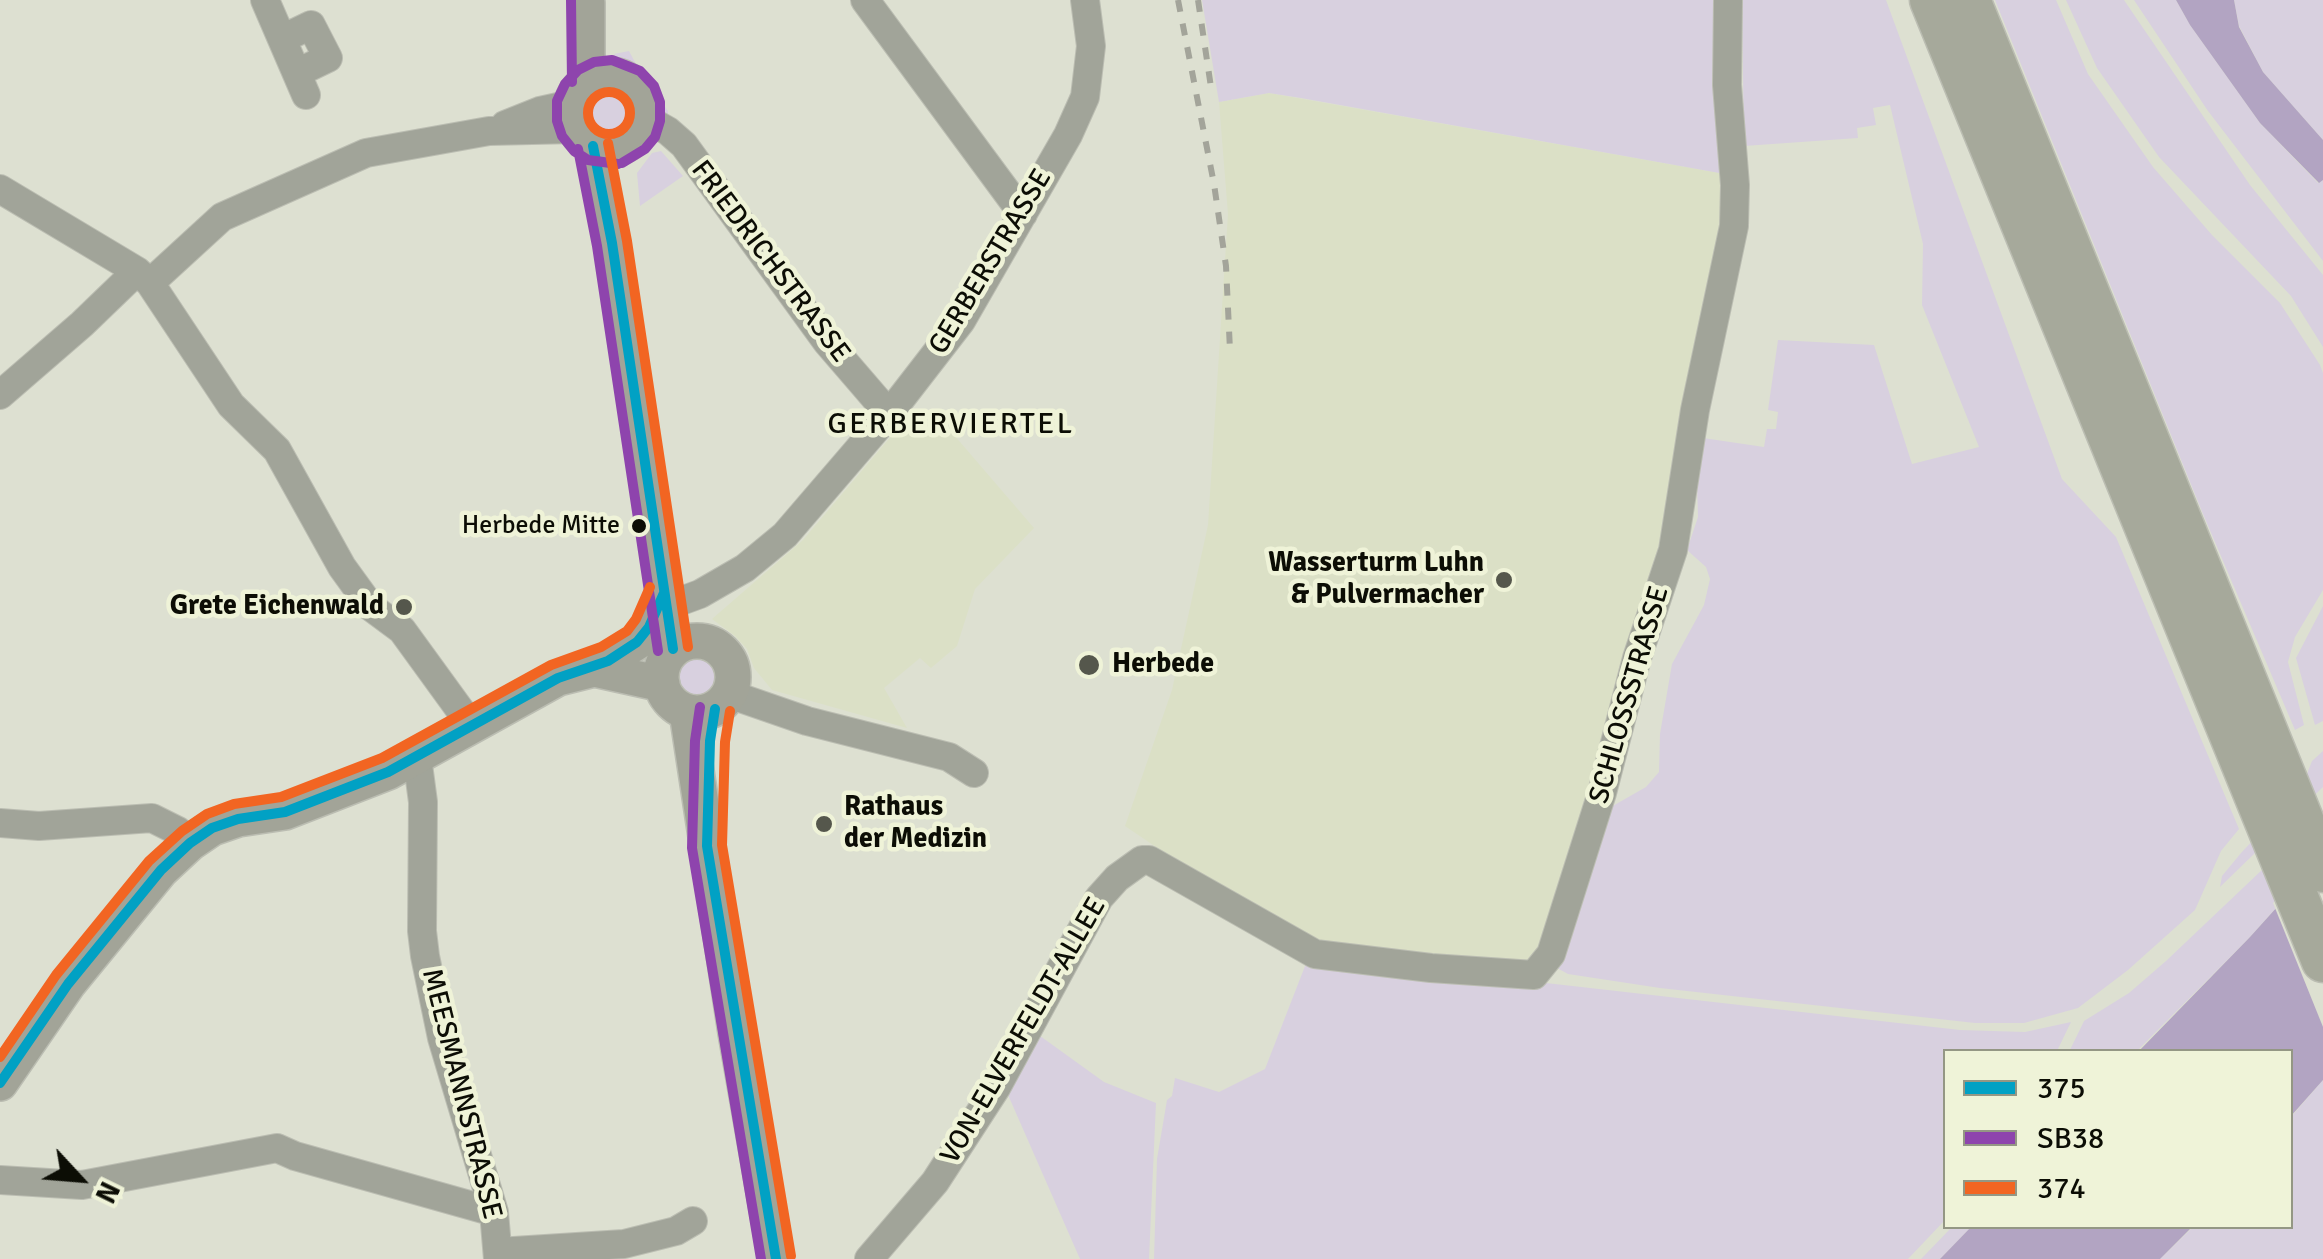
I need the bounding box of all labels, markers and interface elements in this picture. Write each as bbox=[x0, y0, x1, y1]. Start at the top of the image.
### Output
street label: FRIEDRICHSTRASSE bbox=[683, 154, 857, 370]
street label: GERBERSTRASSE bbox=[923, 163, 1059, 361]
district label: GERBERVIERTEL bbox=[827, 407, 1075, 443]
place label: Herbede Mitte bbox=[462, 510, 620, 542]
marker: Herbede Mitte bbox=[629, 516, 649, 536]
place label: Wasserturm Luhn & Pulvermacher bbox=[1268, 547, 1484, 613]
marker: Wasserturm Luhn & Pulvermacher bbox=[1493, 569, 1515, 591]
street label: SCHLOSSSTRASSE bbox=[1583, 583, 1677, 807]
place label: Grete Eichenwald bbox=[170, 590, 384, 624]
marker: Grete Eichenwald bbox=[393, 596, 415, 618]
place label: Herbede bbox=[1112, 648, 1214, 682]
marker: Herbede bbox=[1076, 652, 1102, 678]
place label: Rathaus der Medizin bbox=[844, 791, 987, 857]
marker: Rathaus der Medizin bbox=[813, 813, 835, 835]
street label: VON-ELVERFELDT-ALLEE bbox=[934, 892, 1114, 1170]
street label: MEESMANNSTRASSE bbox=[414, 965, 508, 1223]
legend bbox=[1943, 1049, 2293, 1229]
text: 375 bbox=[2037, 1070, 2086, 1107]
text: SB38 bbox=[2037, 1120, 2104, 1157]
north arrow bbox=[30, 1129, 130, 1229]
text: 374 bbox=[2037, 1170, 2086, 1207]
text: N bbox=[87, 1176, 127, 1208]

